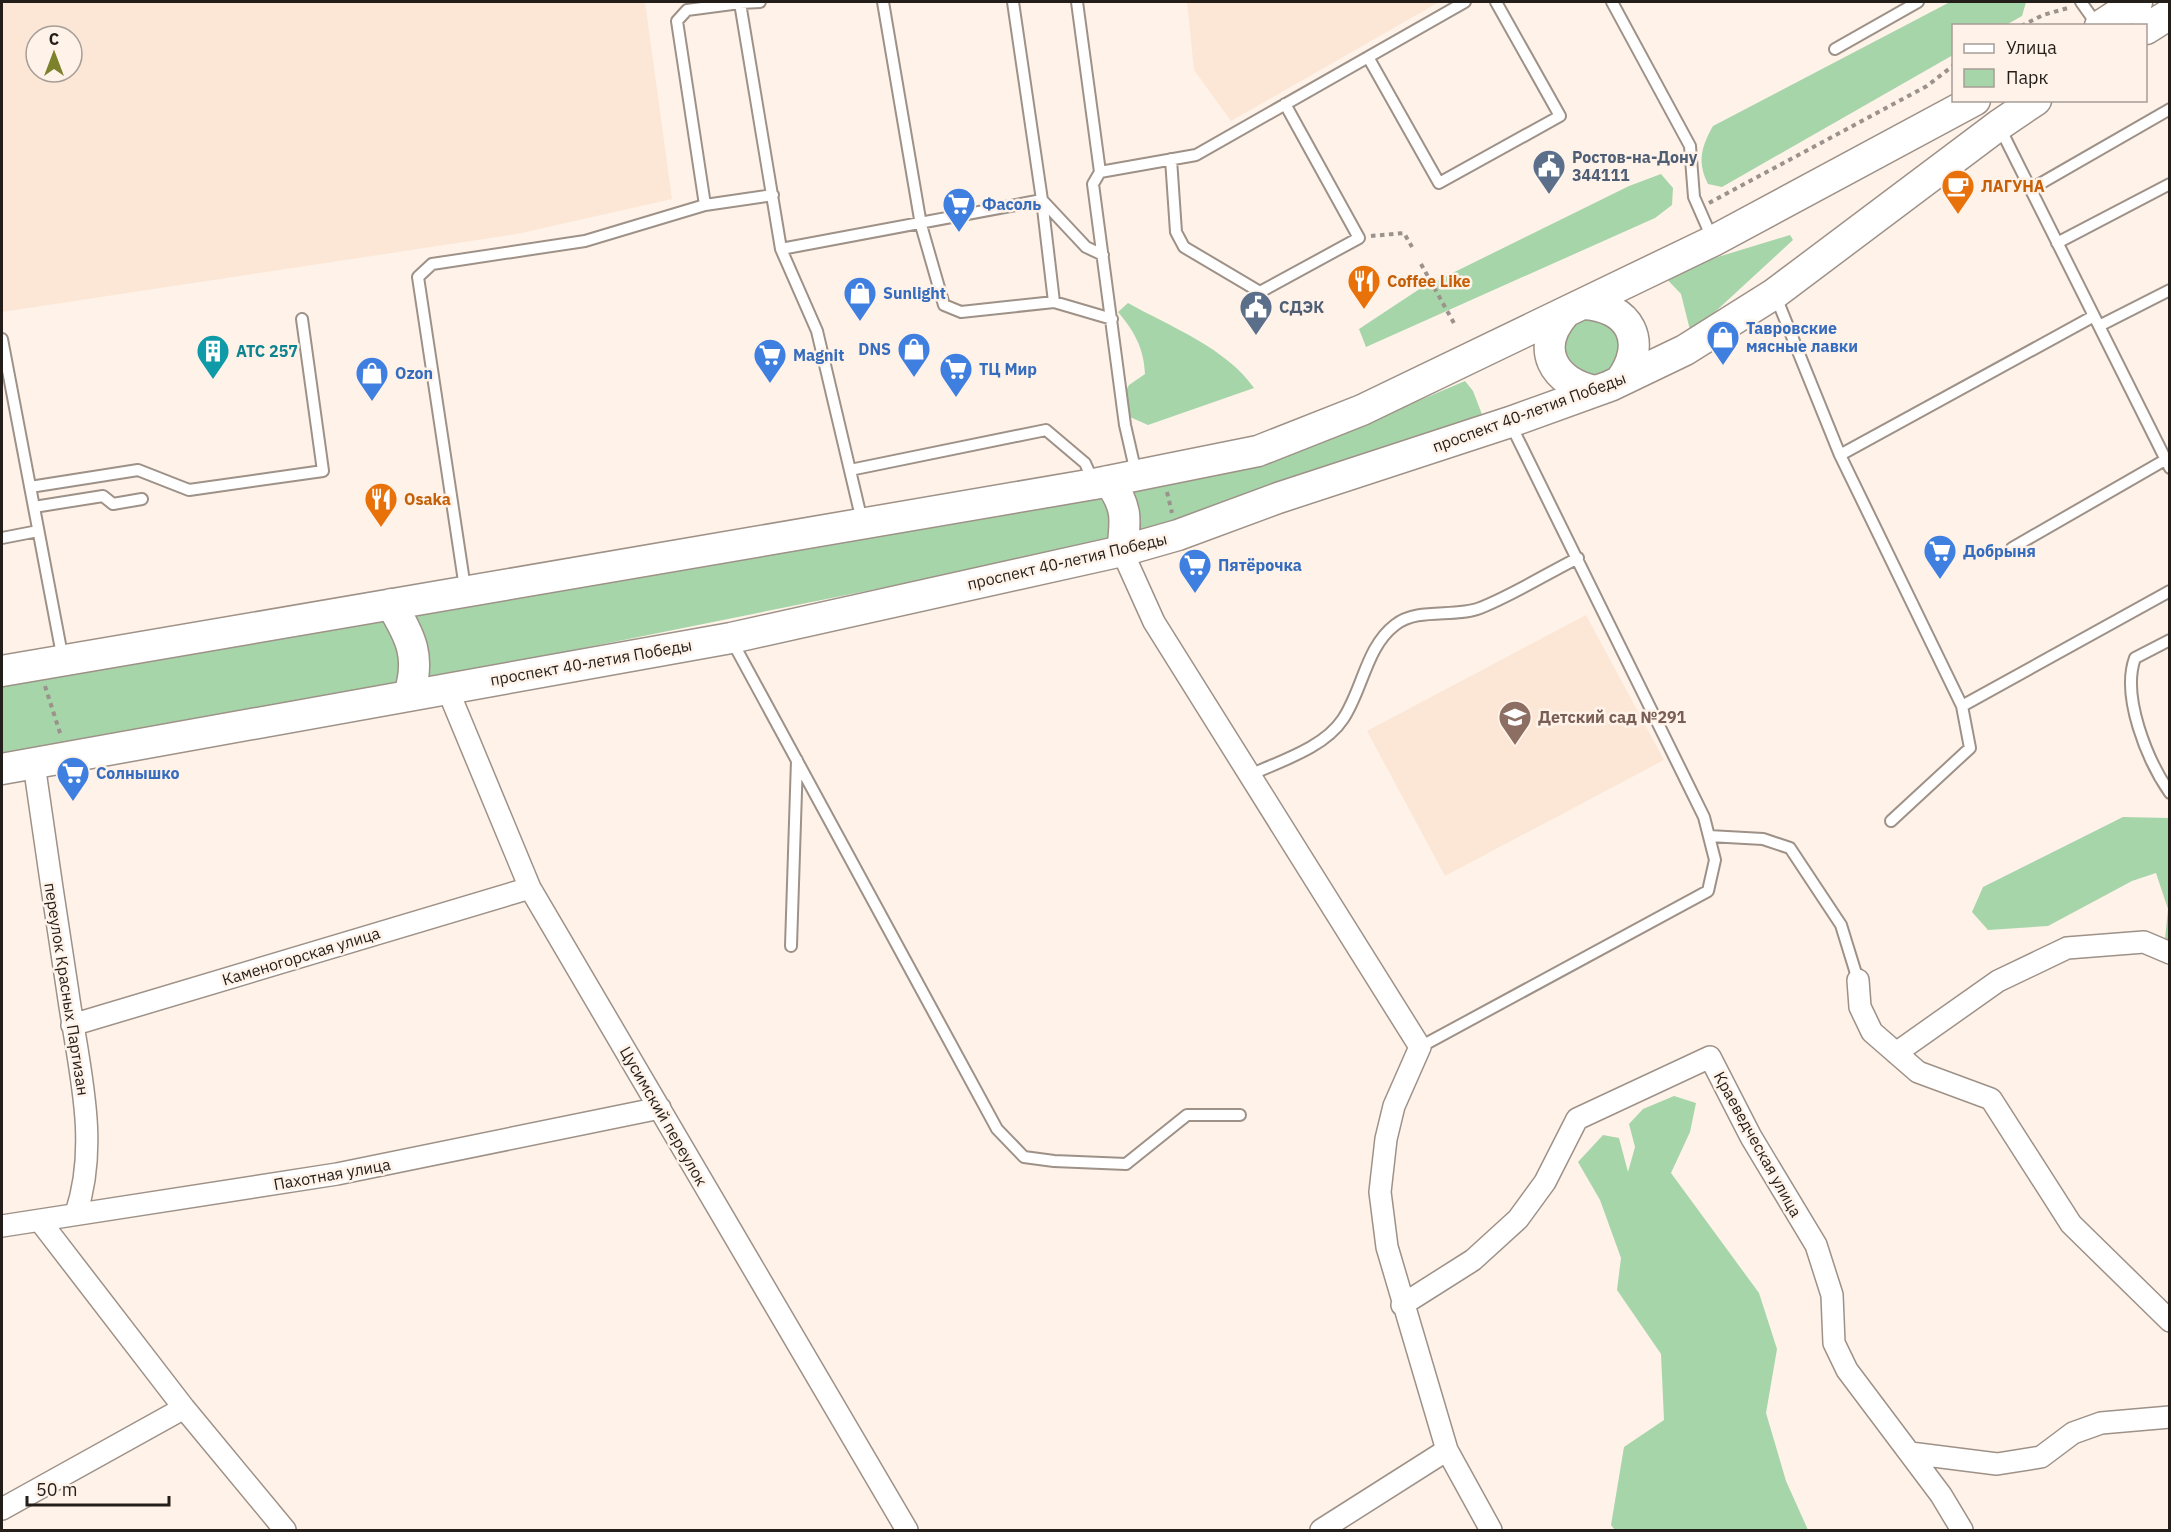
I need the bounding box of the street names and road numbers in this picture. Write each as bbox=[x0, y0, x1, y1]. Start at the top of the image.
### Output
street label: проспект 40-летия Победы bbox=[1429, 368, 1629, 456]
street label: проспект 40-летия Победы bbox=[965, 528, 1169, 594]
street label: проспект 40-летия Победы bbox=[489, 634, 693, 690]
street label: переулок Красных Партизан bbox=[40, 881, 94, 1097]
street label: Каменогорская улица bbox=[220, 922, 383, 990]
street label: Цусимский переулок bbox=[616, 1043, 712, 1190]
street label: Краеведческая улица bbox=[1710, 1068, 1807, 1221]
street label: Пахотная улица bbox=[272, 1154, 393, 1194]

